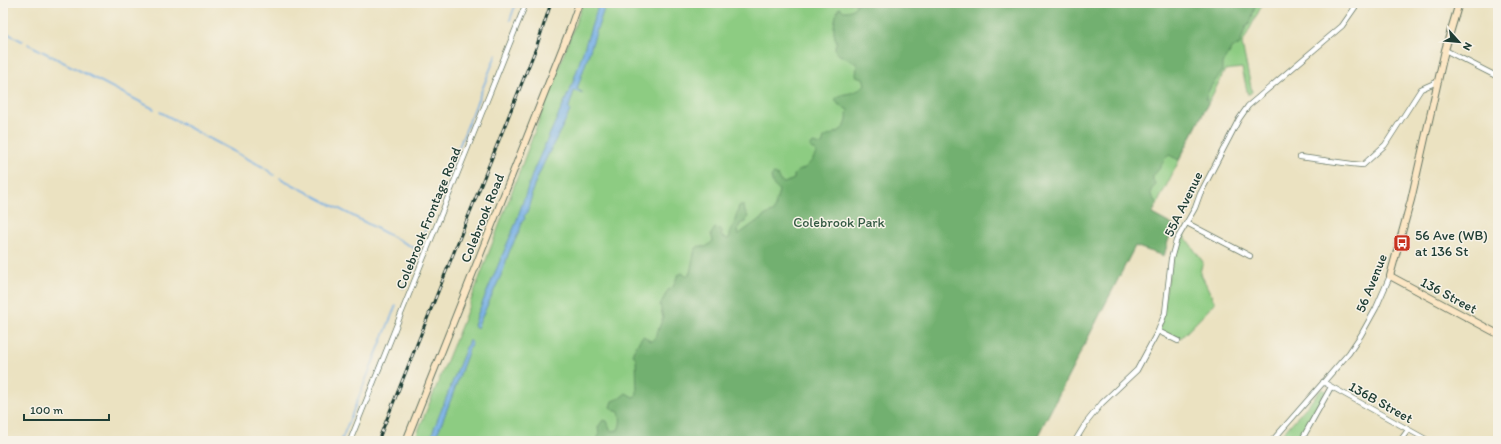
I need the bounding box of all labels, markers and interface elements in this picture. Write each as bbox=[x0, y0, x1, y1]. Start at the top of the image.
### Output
north arrow bbox=[1439, 22, 1479, 62]
text: N bbox=[1460, 40, 1475, 53]
street label: Colebrook Frontage Road bbox=[392, 144, 465, 292]
street label: 55A Avenue bbox=[1160, 168, 1207, 240]
street label: Colebrook Road bbox=[457, 171, 508, 265]
park label: Colebrook Park bbox=[793, 214, 886, 231]
place label: 56 Ave (WB) at 136 St bbox=[1415, 227, 1488, 260]
bus stop icon: 56 Ave (WB) at 136 St bbox=[1392, 233, 1412, 253]
street label: 56 Avenue bbox=[1352, 251, 1391, 315]
street label: 136 Street bbox=[1418, 273, 1480, 317]
street label: 136B Street bbox=[1346, 378, 1416, 427]
scale bar bbox=[24, 396, 109, 422]
text: 100 m bbox=[30, 403, 63, 417]

